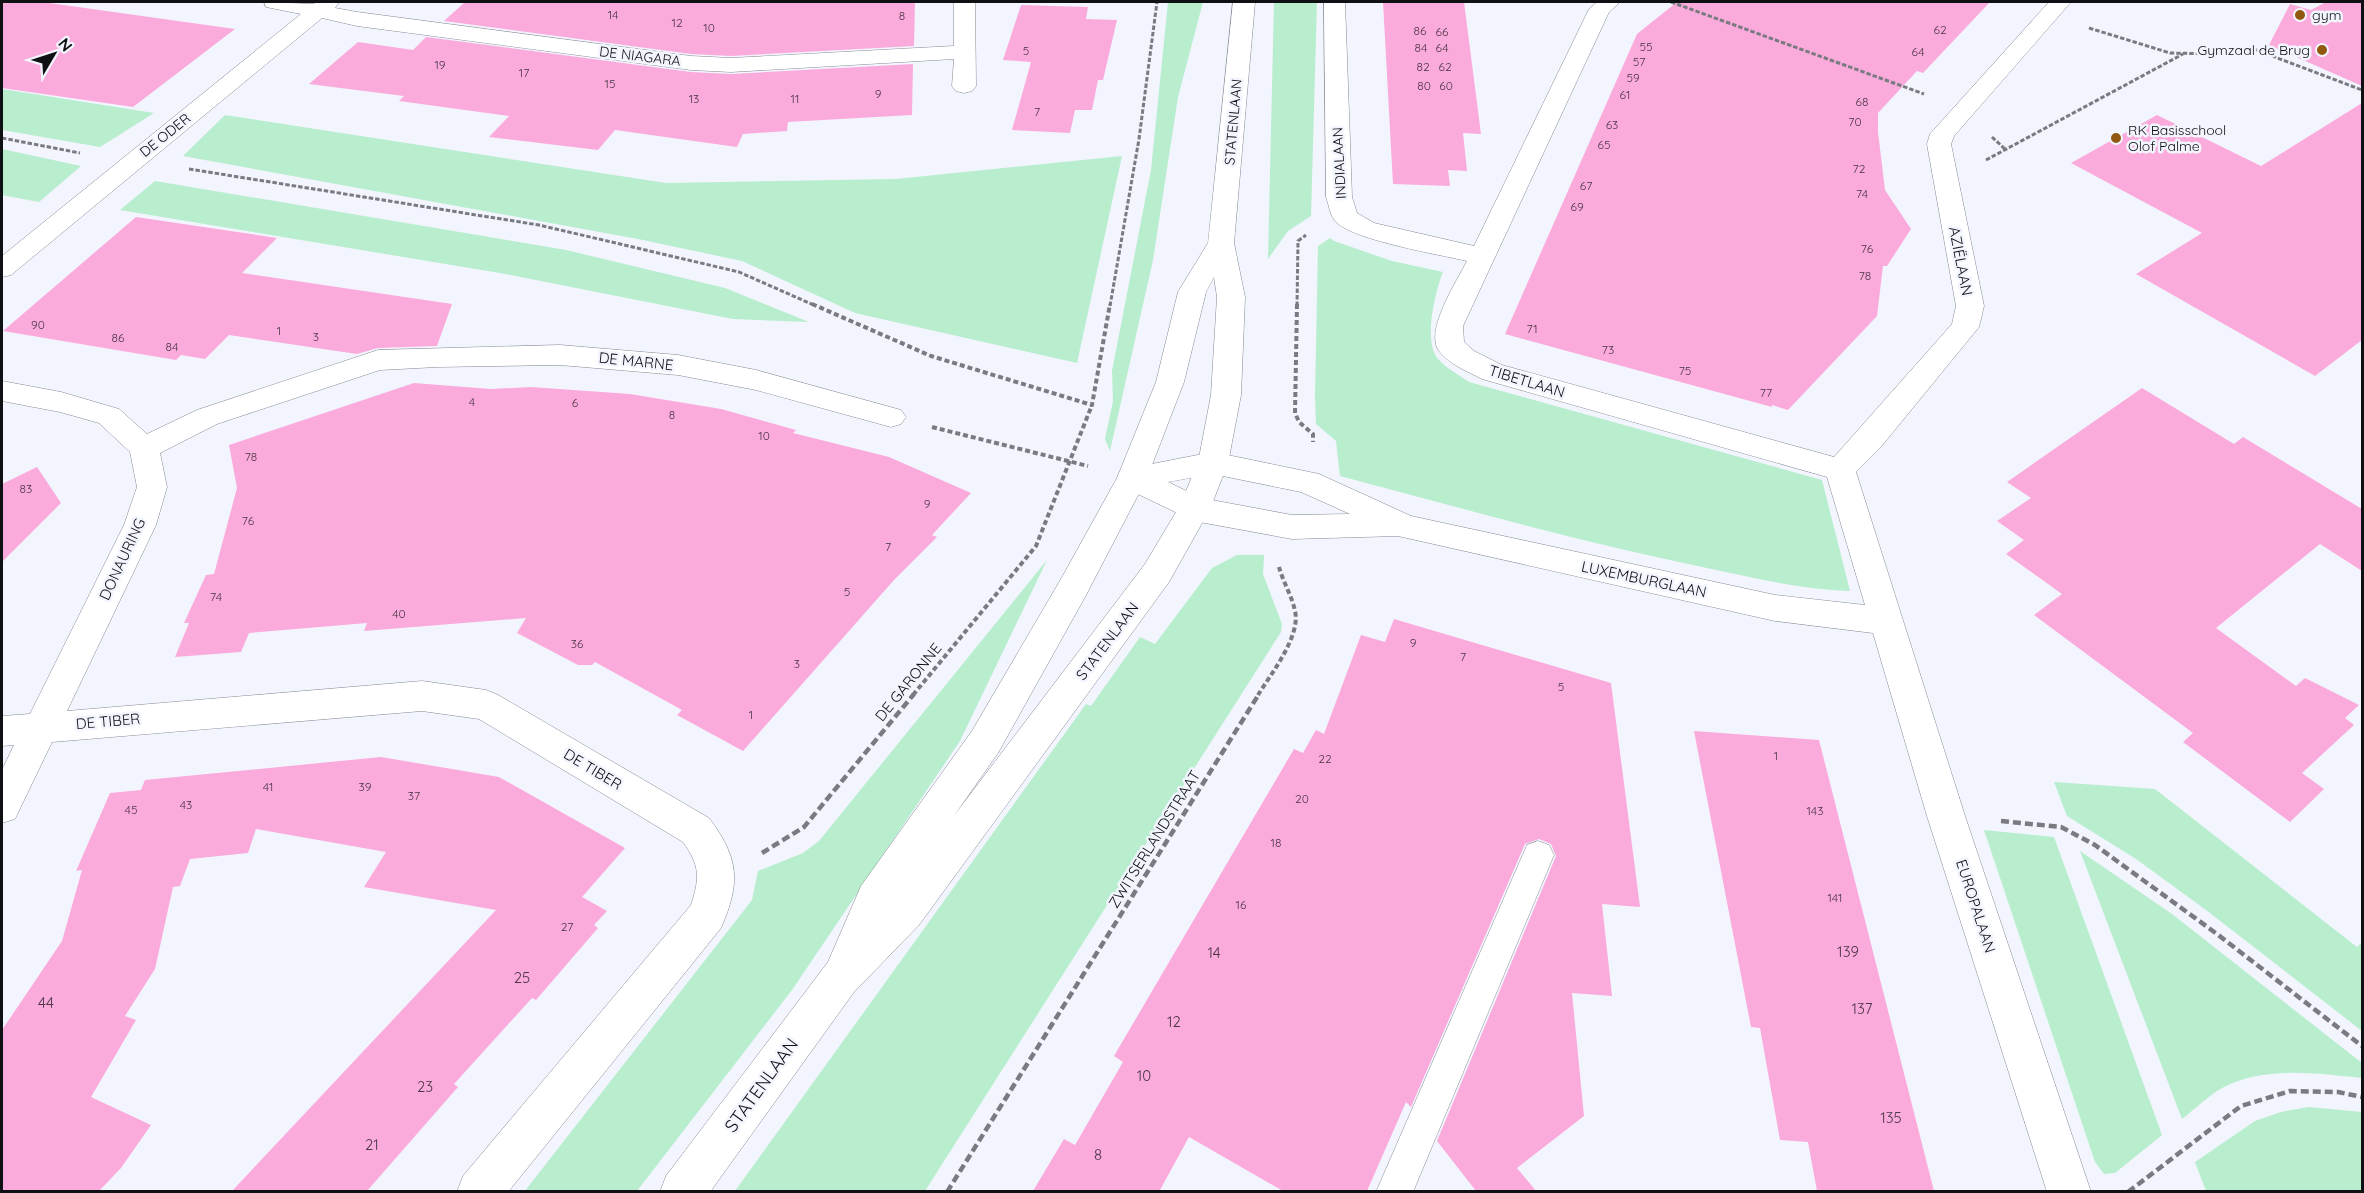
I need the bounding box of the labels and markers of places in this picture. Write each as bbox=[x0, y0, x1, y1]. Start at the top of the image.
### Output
place label: gym bbox=[2312, 6, 2341, 24]
marker: gym bbox=[2293, 8, 2307, 22]
place label: Gymzaal de Brug bbox=[2197, 41, 2310, 59]
marker: Gymzaal de Brug bbox=[2315, 43, 2329, 57]
place label: RK Basisschool Olof Palme bbox=[2128, 121, 2226, 155]
marker: RK Basisschool Olof Palme bbox=[2109, 131, 2123, 145]

